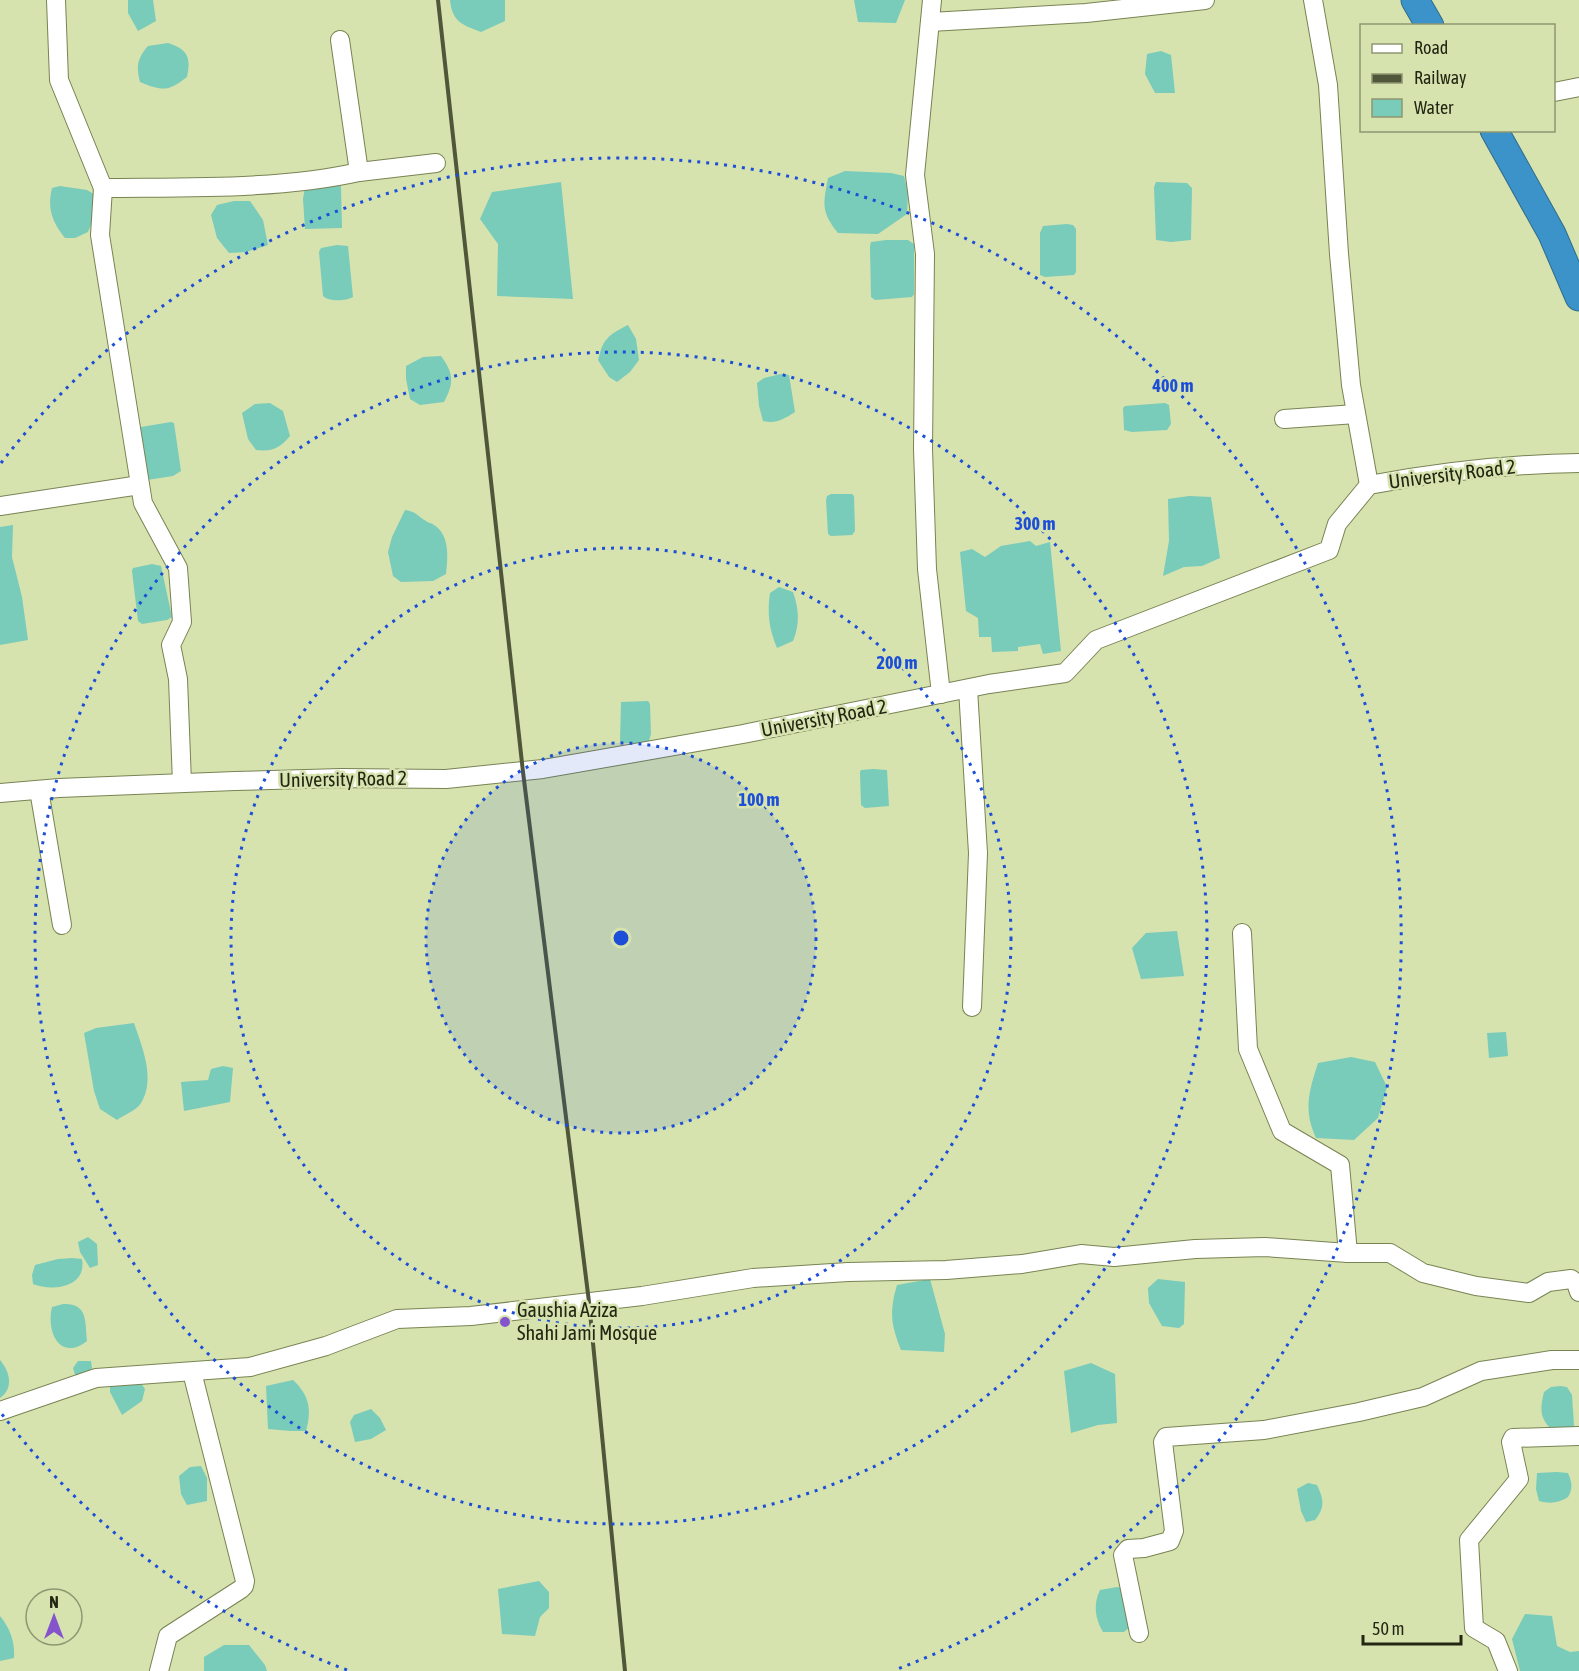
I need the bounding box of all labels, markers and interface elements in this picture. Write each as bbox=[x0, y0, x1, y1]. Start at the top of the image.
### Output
legend bbox=[1360, 24, 1555, 132]
text: Road bbox=[1414, 37, 1448, 58]
text: Railway bbox=[1414, 67, 1466, 88]
text: Water bbox=[1414, 97, 1454, 118]
text: 400 m bbox=[1152, 375, 1193, 396]
street label: University Road 2 bbox=[1387, 454, 1517, 493]
text: 300 m bbox=[1015, 513, 1055, 534]
text: 200 m bbox=[877, 652, 917, 673]
street label: University Road 2 bbox=[759, 694, 889, 741]
street label: University Road 2 bbox=[279, 766, 407, 791]
text: 100 m bbox=[739, 789, 779, 810]
centre of rings bbox=[611, 928, 631, 948]
place label: Gaushia Aziza Shahi Jami Mosque bbox=[517, 1298, 657, 1344]
marker: Gaushia Aziza Shahi Jami Mosque bbox=[498, 1315, 512, 1329]
north arrow bbox=[24, 1587, 84, 1647]
text: N bbox=[49, 1593, 59, 1611]
scale bar bbox=[1363, 1608, 1460, 1646]
text: 50 m bbox=[1372, 1618, 1404, 1639]

